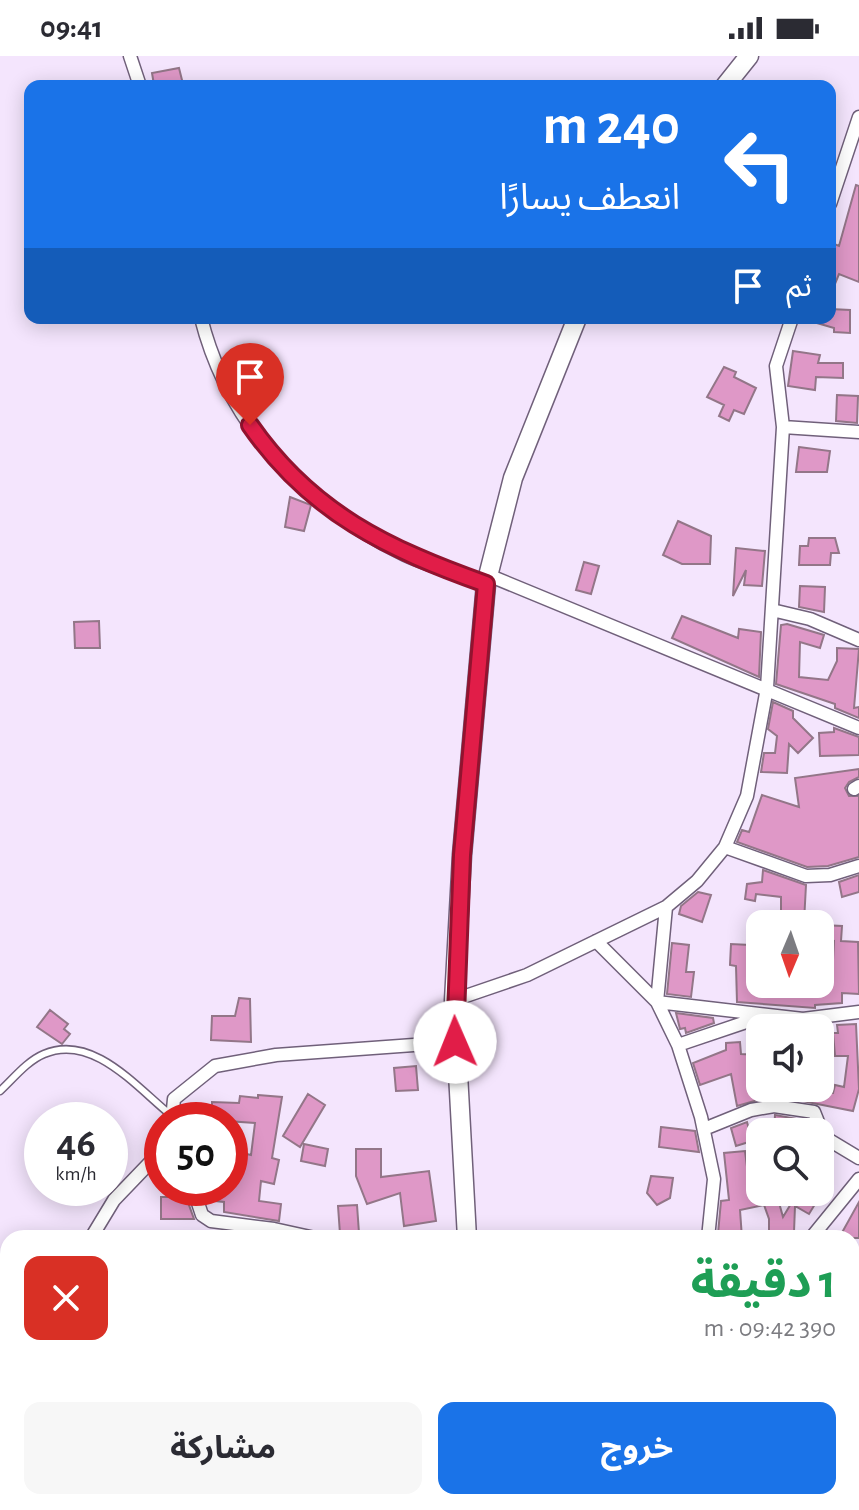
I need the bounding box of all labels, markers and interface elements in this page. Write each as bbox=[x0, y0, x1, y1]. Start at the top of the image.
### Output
text: 09:41 bbox=[40, 13, 103, 43]
text: 240 m bbox=[543, 98, 680, 154]
icon: left bbox=[708, 112, 812, 216]
text: انعطف يسارًا bbox=[499, 180, 680, 216]
icon: arrive bbox=[726, 264, 770, 308]
text: ثم bbox=[786, 272, 812, 302]
pin bbox=[216, 343, 284, 425]
icon: arrive bbox=[228, 355, 272, 399]
north arrow bbox=[746, 910, 834, 998]
map controls bbox=[746, 910, 834, 1206]
position arrow bbox=[413, 1000, 497, 1084]
button: sound bbox=[746, 1014, 834, 1102]
speed limit sign: 50 bbox=[144, 1102, 248, 1206]
button: search bbox=[746, 1118, 834, 1206]
text: 46 bbox=[56, 1124, 96, 1164]
text: km/h bbox=[55, 1164, 97, 1184]
button: close bbox=[24, 1256, 108, 1340]
text: 1 دقيقة bbox=[691, 1259, 836, 1307]
text: 390 m · 09:42 bbox=[703, 1315, 836, 1341]
button: مشاركة bbox=[24, 1402, 422, 1494]
button: خروج bbox=[438, 1402, 836, 1494]

